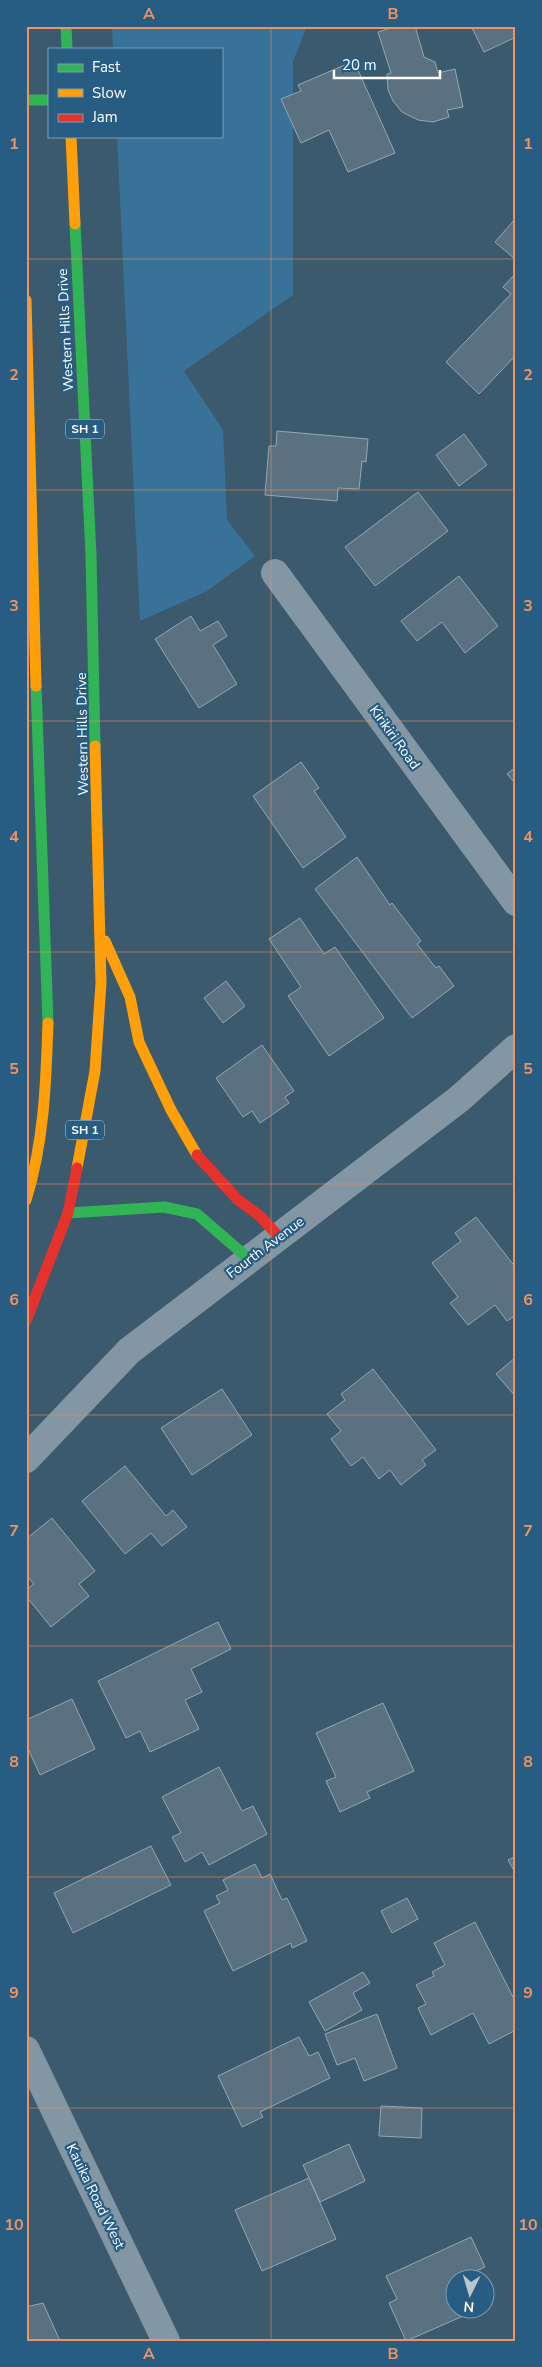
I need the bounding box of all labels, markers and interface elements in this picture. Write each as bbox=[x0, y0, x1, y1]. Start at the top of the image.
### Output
text: A bbox=[143, 3, 155, 25]
text: B bbox=[387, 3, 399, 25]
legend bbox=[48, 48, 222, 138]
scale bar bbox=[334, 48, 441, 80]
text: 20 m bbox=[342, 55, 377, 75]
text: Fast bbox=[92, 57, 121, 77]
text: Slow bbox=[92, 83, 127, 103]
text: Jam bbox=[91, 107, 118, 127]
text: 1 bbox=[9, 133, 19, 155]
text: 1 bbox=[523, 133, 533, 155]
street label: Western Hills Drive bbox=[53, 268, 78, 392]
text: 2 bbox=[9, 364, 19, 386]
text: 2 bbox=[523, 364, 533, 386]
road number: SH 1 bbox=[66, 419, 104, 438]
text: 3 bbox=[9, 595, 19, 617]
text: 3 bbox=[523, 595, 533, 617]
street label: Western Hills Drive bbox=[72, 672, 93, 796]
street label: Kirikiri Road bbox=[365, 701, 424, 773]
text: 4 bbox=[9, 826, 19, 848]
text: 4 bbox=[523, 826, 533, 848]
text: 5 bbox=[9, 1058, 19, 1080]
text: 5 bbox=[523, 1058, 533, 1080]
road number: SH 1 bbox=[66, 1120, 104, 1140]
street label: Fourth Avenue bbox=[223, 1212, 308, 1283]
text: 6 bbox=[9, 1289, 19, 1311]
text: 6 bbox=[523, 1289, 533, 1311]
text: 7 bbox=[9, 1520, 19, 1542]
text: 7 bbox=[523, 1520, 533, 1542]
text: 8 bbox=[9, 1751, 19, 1773]
text: 8 bbox=[523, 1751, 533, 1773]
text: 9 bbox=[9, 1982, 19, 2004]
text: 9 bbox=[523, 1982, 533, 2004]
street label: Kauika Road West bbox=[62, 2140, 129, 2252]
text: 10 bbox=[4, 2214, 24, 2236]
text: 10 bbox=[518, 2214, 538, 2236]
north arrow bbox=[444, 2270, 494, 2320]
text: N bbox=[463, 2297, 475, 2316]
text: A bbox=[143, 2343, 155, 2365]
text: B bbox=[387, 2343, 399, 2365]

